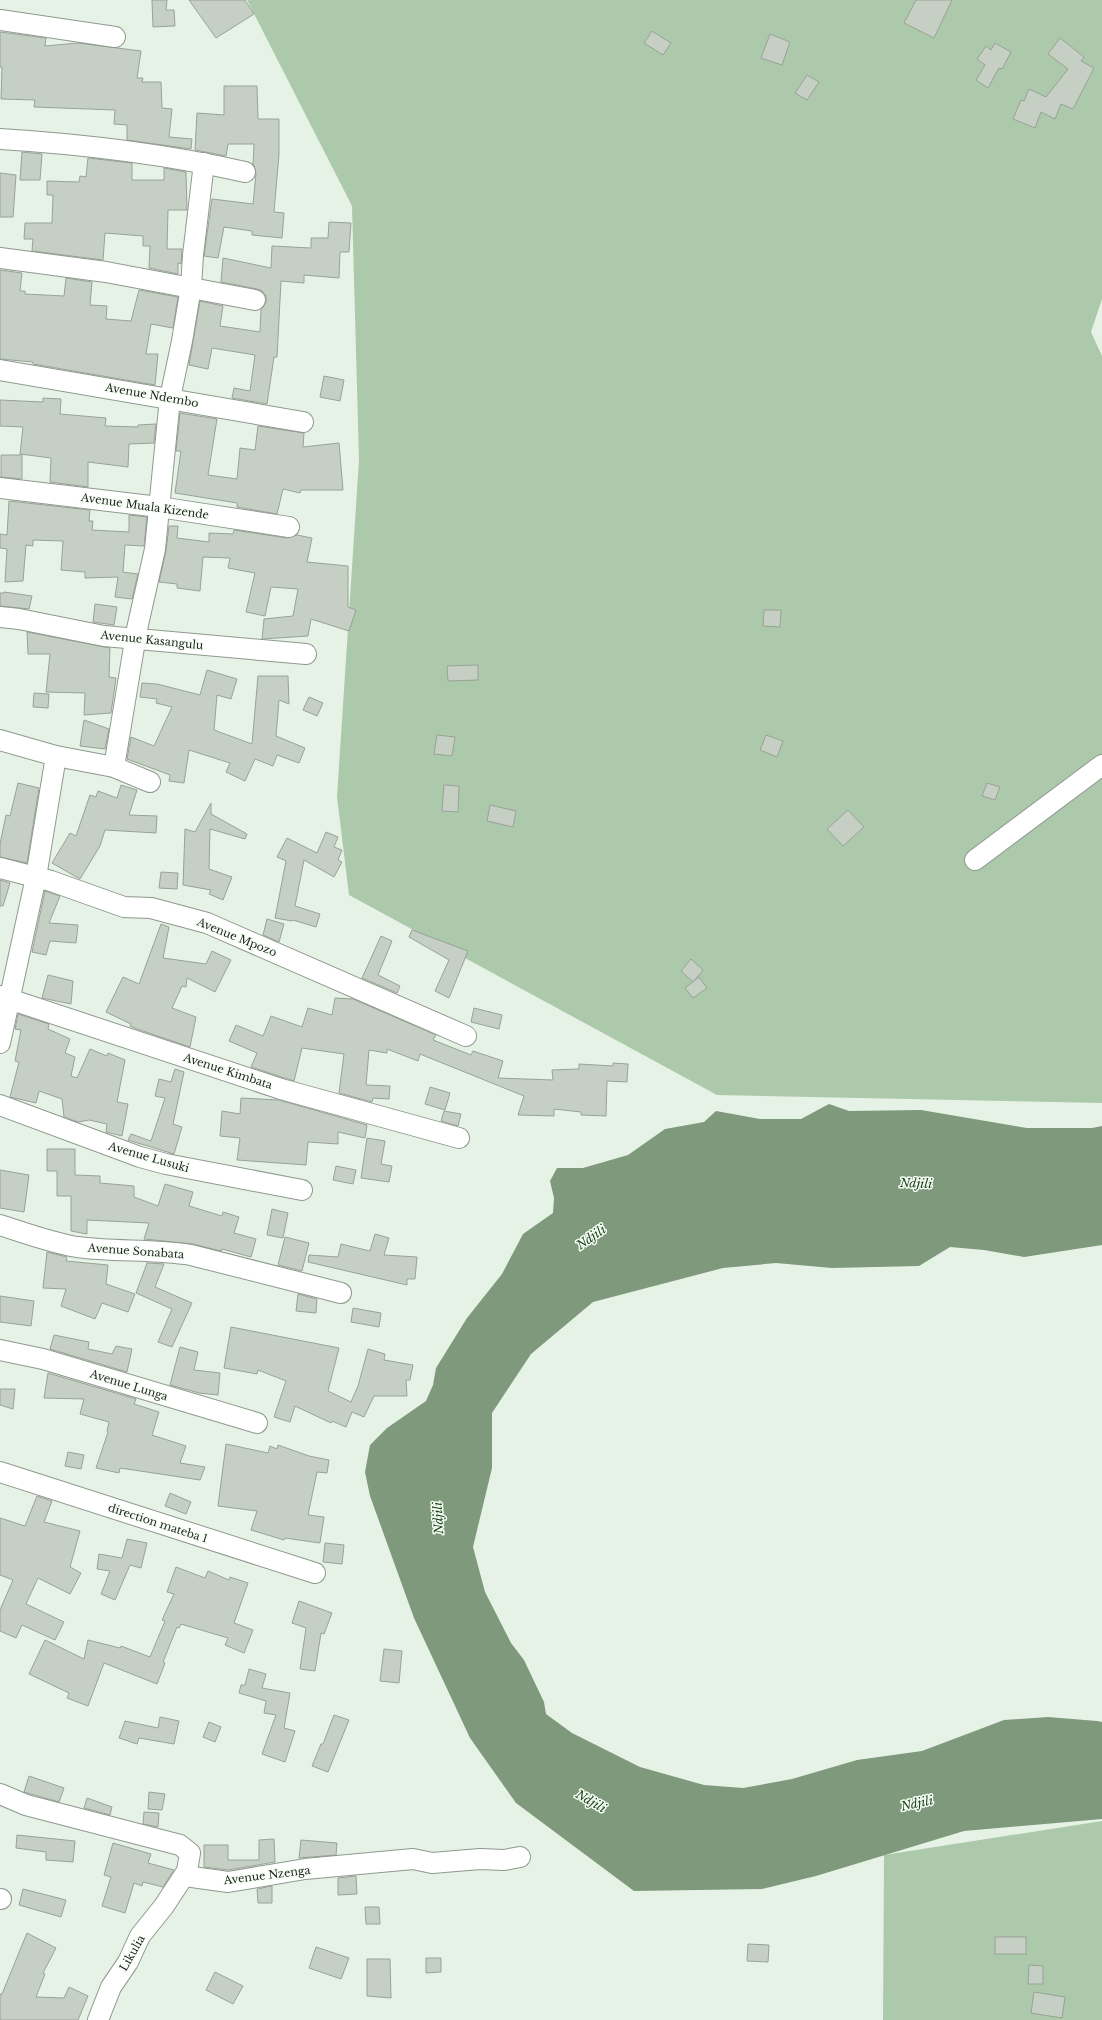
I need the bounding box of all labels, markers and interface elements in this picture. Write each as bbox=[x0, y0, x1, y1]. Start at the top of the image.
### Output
street label: Avenue Ndembo bbox=[103, 380, 200, 410]
street label: Avenue Muala Kizende bbox=[79, 490, 210, 522]
street label: Avenue Kasangulu bbox=[99, 628, 205, 652]
street label: Avenue Mpozo bbox=[194, 914, 279, 959]
street label: Avenue Kimbata bbox=[181, 1050, 275, 1092]
street label: Avenue Lusuki bbox=[106, 1139, 191, 1175]
water label: Ndjili bbox=[899, 1175, 933, 1191]
water label: Ndjili bbox=[573, 1221, 609, 1253]
street label: Avenue Sonabata bbox=[86, 1241, 186, 1261]
street label: Avenue Lunga bbox=[87, 1366, 170, 1404]
street label: direction mateba 1 bbox=[106, 1500, 210, 1546]
water label: Ndjili bbox=[430, 1501, 446, 1536]
water label: Ndjili bbox=[572, 1786, 610, 1816]
water label: Ndjili bbox=[899, 1792, 935, 1814]
street label: Avenue Nzenga bbox=[222, 1863, 312, 1887]
street label: Likulia bbox=[116, 1932, 148, 1974]

